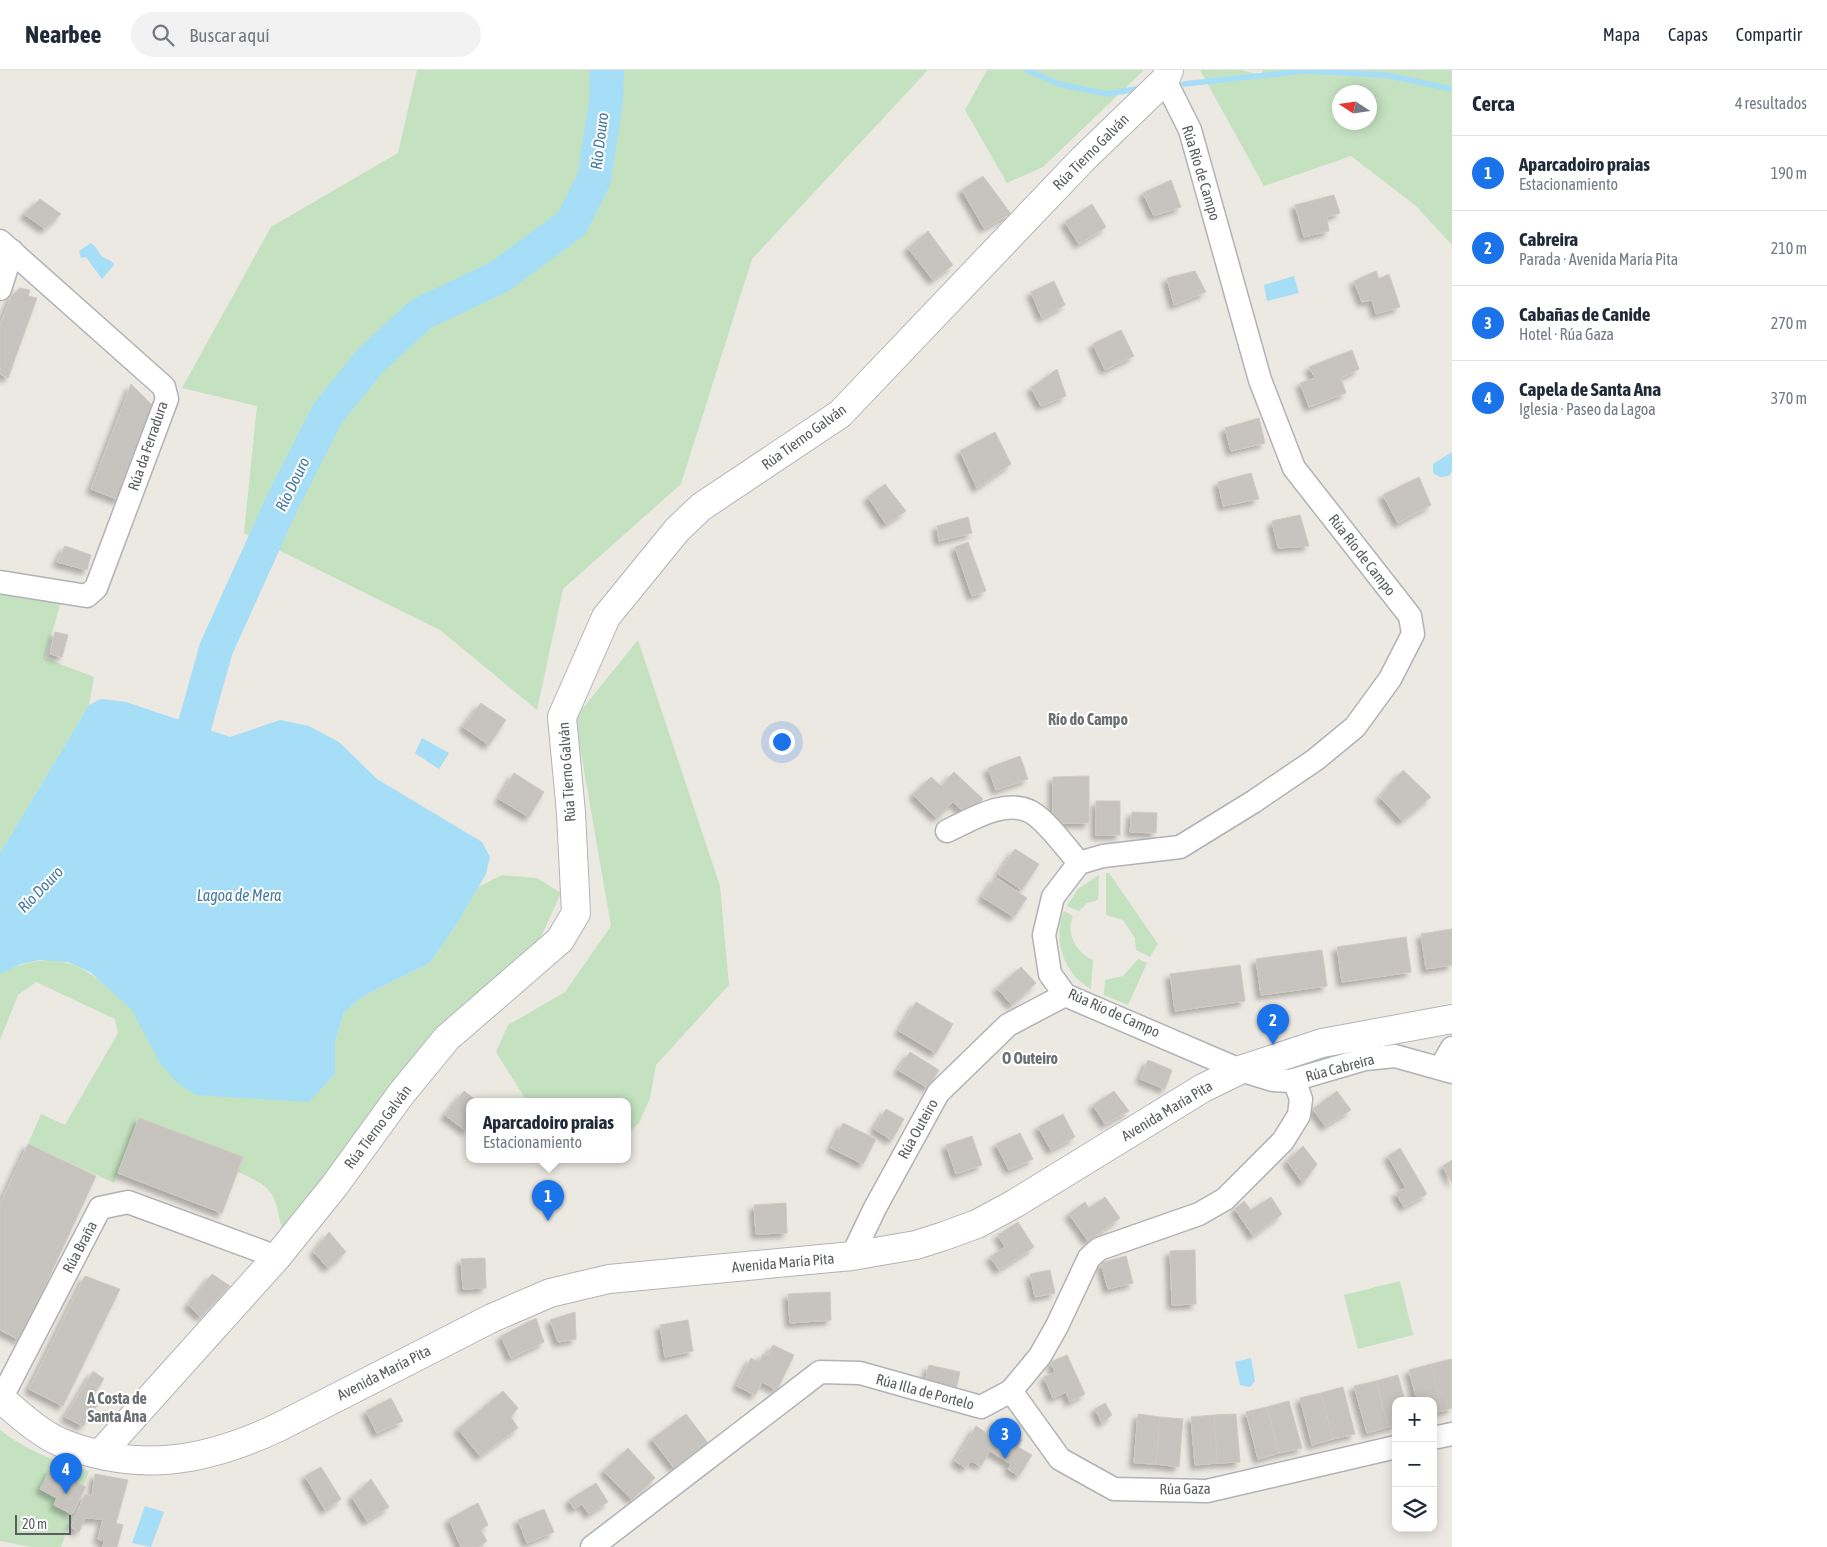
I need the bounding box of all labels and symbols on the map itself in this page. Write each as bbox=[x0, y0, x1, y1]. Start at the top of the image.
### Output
north arrow bbox=[1332, 85, 1377, 130]
street label: Rúa Tierno Galván bbox=[1049, 110, 1132, 193]
water label: Río Douro bbox=[587, 111, 611, 171]
street label: Rúa Río de Campo bbox=[1179, 123, 1224, 222]
street label: Rúa da Ferradura bbox=[124, 399, 171, 493]
street label: Rúa Tierno Galván bbox=[758, 400, 849, 473]
water label: Río Douro bbox=[271, 454, 313, 514]
street label: Rúa Río de Campo bbox=[1325, 511, 1399, 599]
district label: Río do Campo bbox=[1048, 710, 1128, 728]
street label: Rúa Tierno Galván bbox=[555, 721, 578, 823]
your location bbox=[769, 729, 795, 755]
water label: Río Douro bbox=[14, 862, 66, 916]
water label: Lagoa de Mera bbox=[197, 886, 282, 905]
street label: Rúa Río de Campo bbox=[1066, 985, 1163, 1040]
pin: 2 bbox=[1257, 1004, 1289, 1045]
district label: O Outeiro bbox=[1002, 1049, 1059, 1067]
street label: Rúa Cabreira bbox=[1304, 1050, 1376, 1085]
street label: Avenida María Pita bbox=[1118, 1077, 1215, 1144]
street label: Rúa Tierno Galván bbox=[341, 1082, 415, 1172]
street label: Rúa Outeiro bbox=[894, 1096, 941, 1162]
pin: 1 bbox=[532, 1180, 564, 1221]
street label: Rúa Braña bbox=[59, 1218, 100, 1276]
street label: Avenida María Pita bbox=[731, 1250, 835, 1275]
street label: Avenida María Pita bbox=[334, 1342, 433, 1403]
street label: Rúa Illa de Portelo bbox=[874, 1370, 976, 1413]
district label: A Costa de Santa Ana bbox=[86, 1389, 147, 1425]
pin: 3 bbox=[989, 1418, 1021, 1459]
pin: 4 bbox=[50, 1453, 82, 1494]
street label: Rúa Gaza bbox=[1159, 1480, 1211, 1497]
scale bar bbox=[15, 1512, 71, 1535]

